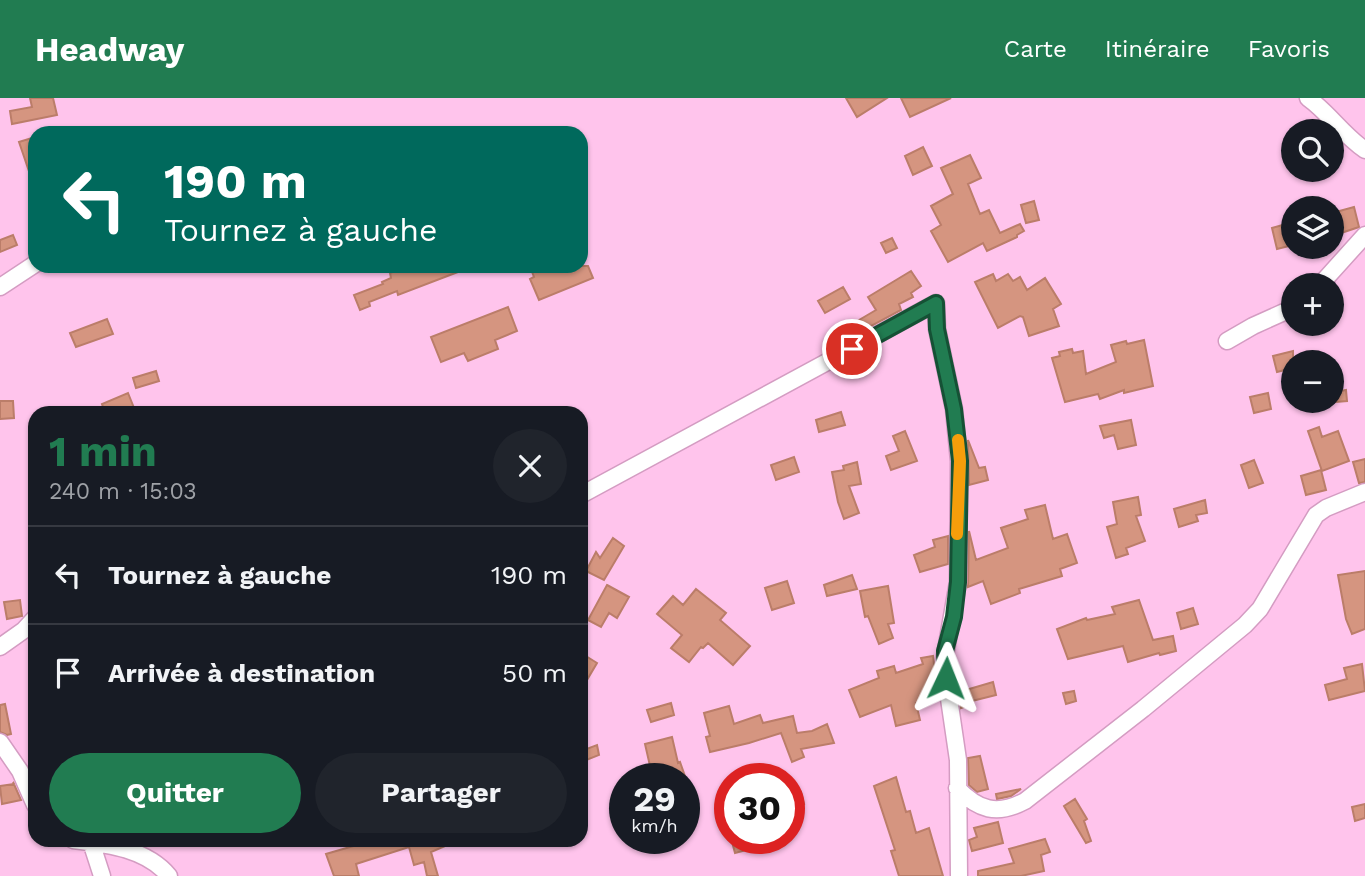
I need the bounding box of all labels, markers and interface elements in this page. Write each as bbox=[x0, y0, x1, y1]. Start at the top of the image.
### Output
text: Headway bbox=[35, 30, 184, 69]
text: Carte bbox=[1004, 35, 1067, 63]
text: Itinéraire bbox=[1105, 35, 1210, 63]
text: Favoris bbox=[1248, 35, 1330, 63]
map controls bbox=[1281, 119, 1344, 413]
button: search bbox=[1281, 119, 1344, 182]
text: 190 m bbox=[164, 152, 307, 210]
icon: left bbox=[49, 154, 140, 245]
button: layers bbox=[1281, 196, 1344, 259]
text: Tournez à gauche bbox=[164, 211, 437, 249]
button: + bbox=[1281, 273, 1344, 336]
pin bbox=[822, 319, 882, 379]
icon: arrive bbox=[833, 330, 871, 368]
button: − bbox=[1281, 350, 1344, 413]
text: 1 min bbox=[49, 427, 157, 476]
button: close bbox=[493, 429, 567, 503]
text: 240 m · 15:03 bbox=[49, 478, 197, 505]
icon: left bbox=[49, 556, 87, 594]
text: Tournez à gauche bbox=[108, 560, 331, 590]
text: 190 m bbox=[491, 560, 567, 590]
position arrow bbox=[909, 641, 983, 715]
icon: arrive bbox=[49, 654, 87, 692]
text: Arrivée à destination bbox=[108, 658, 375, 688]
text: 50 m bbox=[502, 658, 567, 688]
button: Quitter bbox=[49, 753, 301, 833]
button: Partager bbox=[315, 753, 567, 833]
speed limit sign: 30 bbox=[714, 763, 805, 854]
text: 29 bbox=[633, 778, 676, 820]
text: km/h bbox=[631, 815, 678, 836]

